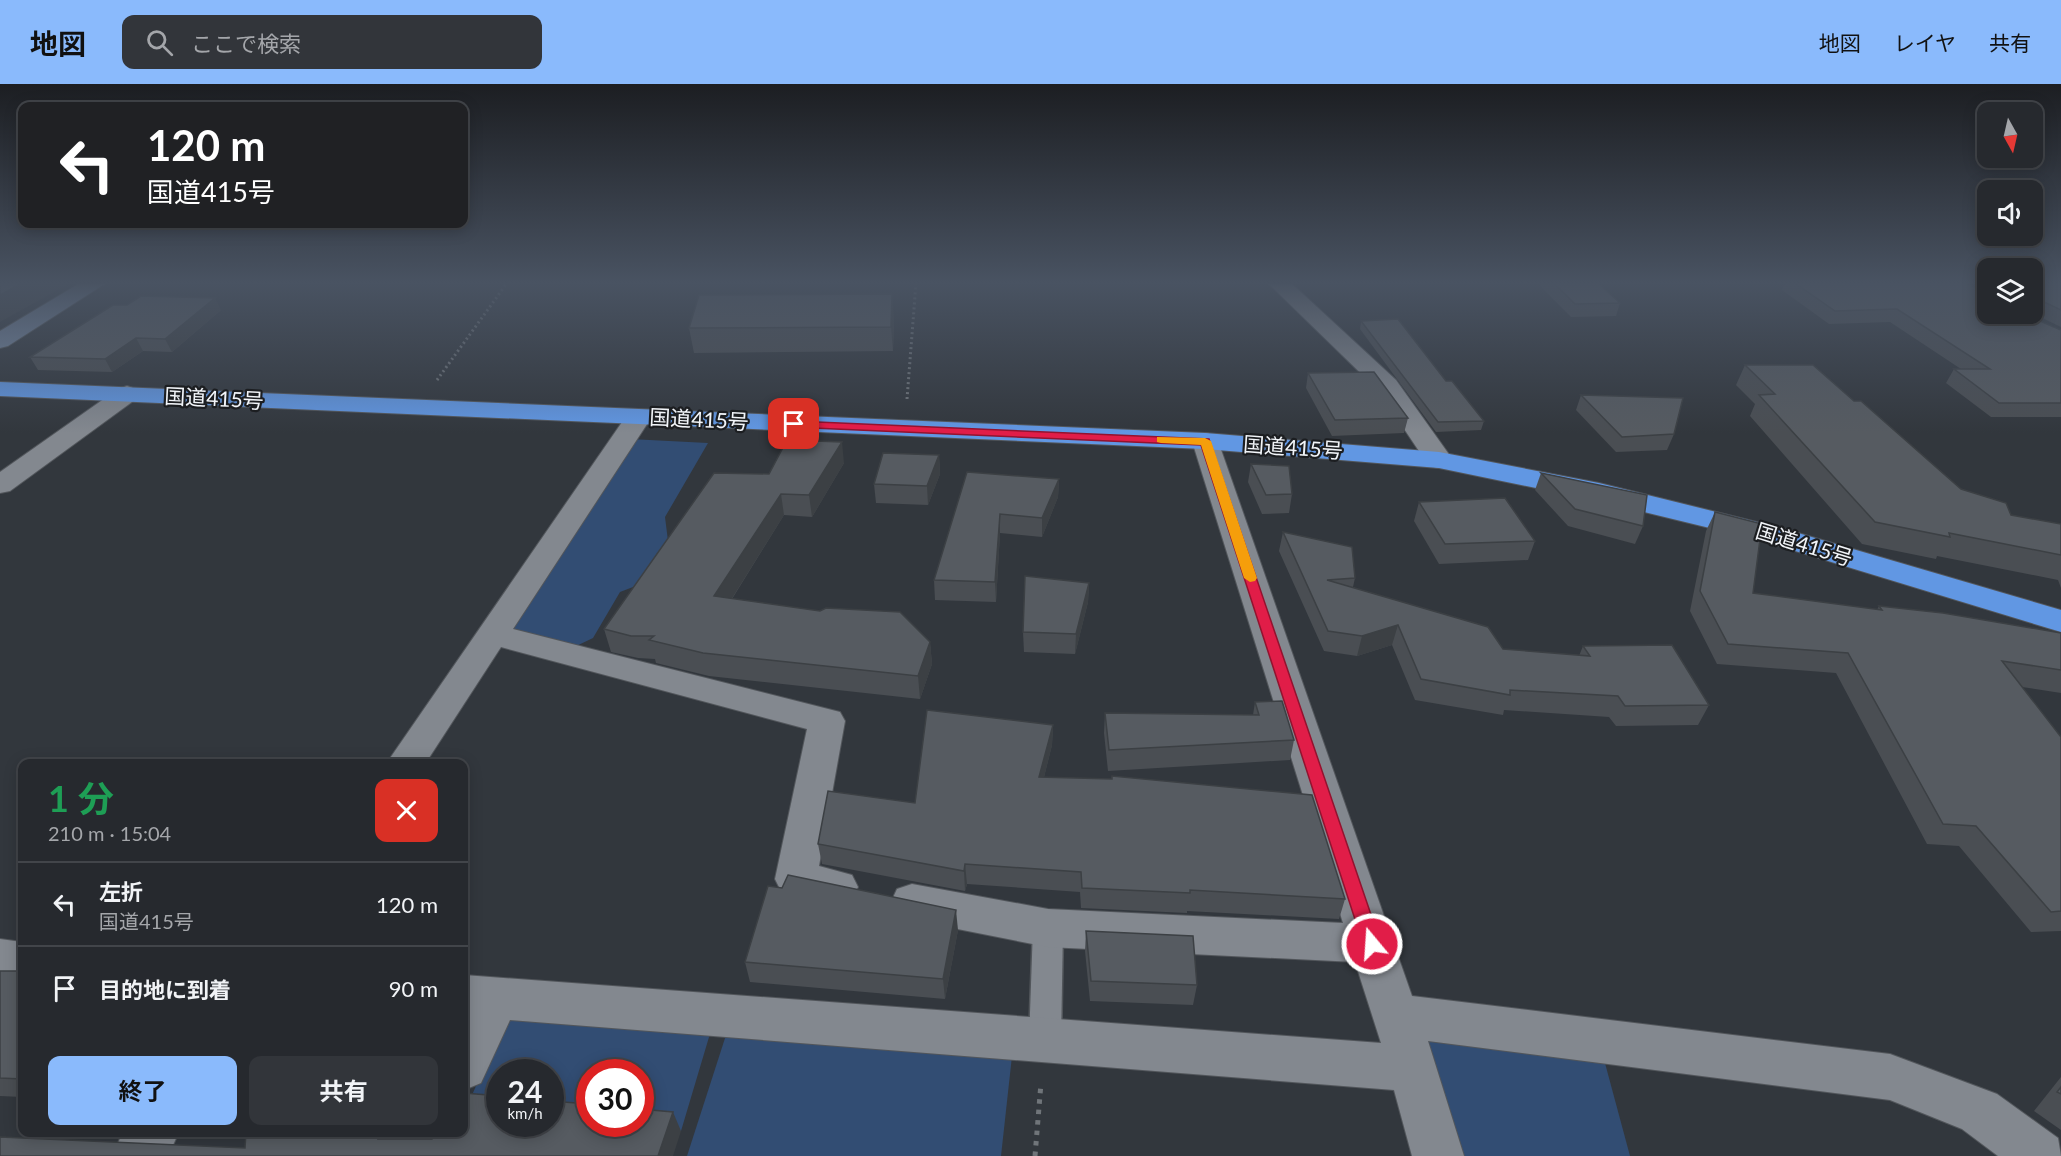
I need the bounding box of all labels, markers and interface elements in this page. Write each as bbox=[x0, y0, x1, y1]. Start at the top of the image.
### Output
search box bbox=[122, 15, 542, 69]
text: 地図 bbox=[30, 26, 86, 60]
icon: search bbox=[143, 26, 176, 59]
text: ここで検索 bbox=[191, 30, 301, 57]
text: 地図 bbox=[1819, 30, 1861, 55]
text: レイヤ bbox=[1894, 30, 1956, 55]
text: 共有 bbox=[1989, 30, 2031, 55]
north arrow bbox=[1977, 102, 2043, 168]
map controls bbox=[1977, 102, 2043, 324]
text: 120 m bbox=[147, 120, 265, 170]
icon: left bbox=[48, 126, 126, 204]
text: 国道415号 bbox=[147, 175, 275, 208]
button: sound bbox=[1977, 180, 2043, 246]
button: layers bbox=[1977, 258, 2043, 324]
street label: 国道415号 bbox=[164, 382, 264, 413]
pin bbox=[768, 398, 819, 449]
street label: 国道415号 bbox=[649, 403, 749, 434]
icon: arrive bbox=[777, 407, 810, 440]
street label: 国道415号 bbox=[1243, 431, 1344, 462]
street label: 国道415号 bbox=[1753, 517, 1856, 570]
text: 1 分 bbox=[48, 776, 114, 820]
button: close bbox=[375, 779, 438, 842]
text: 210 m · 15:04 bbox=[48, 821, 171, 845]
text: 左折 bbox=[99, 878, 143, 905]
icon: left bbox=[48, 888, 81, 921]
text: 120 m bbox=[376, 891, 438, 918]
text: 国道415号 bbox=[99, 909, 194, 933]
position arrow bbox=[1340, 912, 1404, 976]
icon: arrive bbox=[48, 972, 81, 1005]
text: 90 m bbox=[389, 975, 438, 1002]
text: 目的地に到着 bbox=[99, 976, 231, 1003]
button: 終了 bbox=[48, 1056, 237, 1125]
button: 共有 bbox=[249, 1056, 438, 1125]
speed limit sign: 30 bbox=[576, 1059, 654, 1137]
text: 24 bbox=[508, 1073, 542, 1109]
text: km/h bbox=[507, 1104, 543, 1122]

